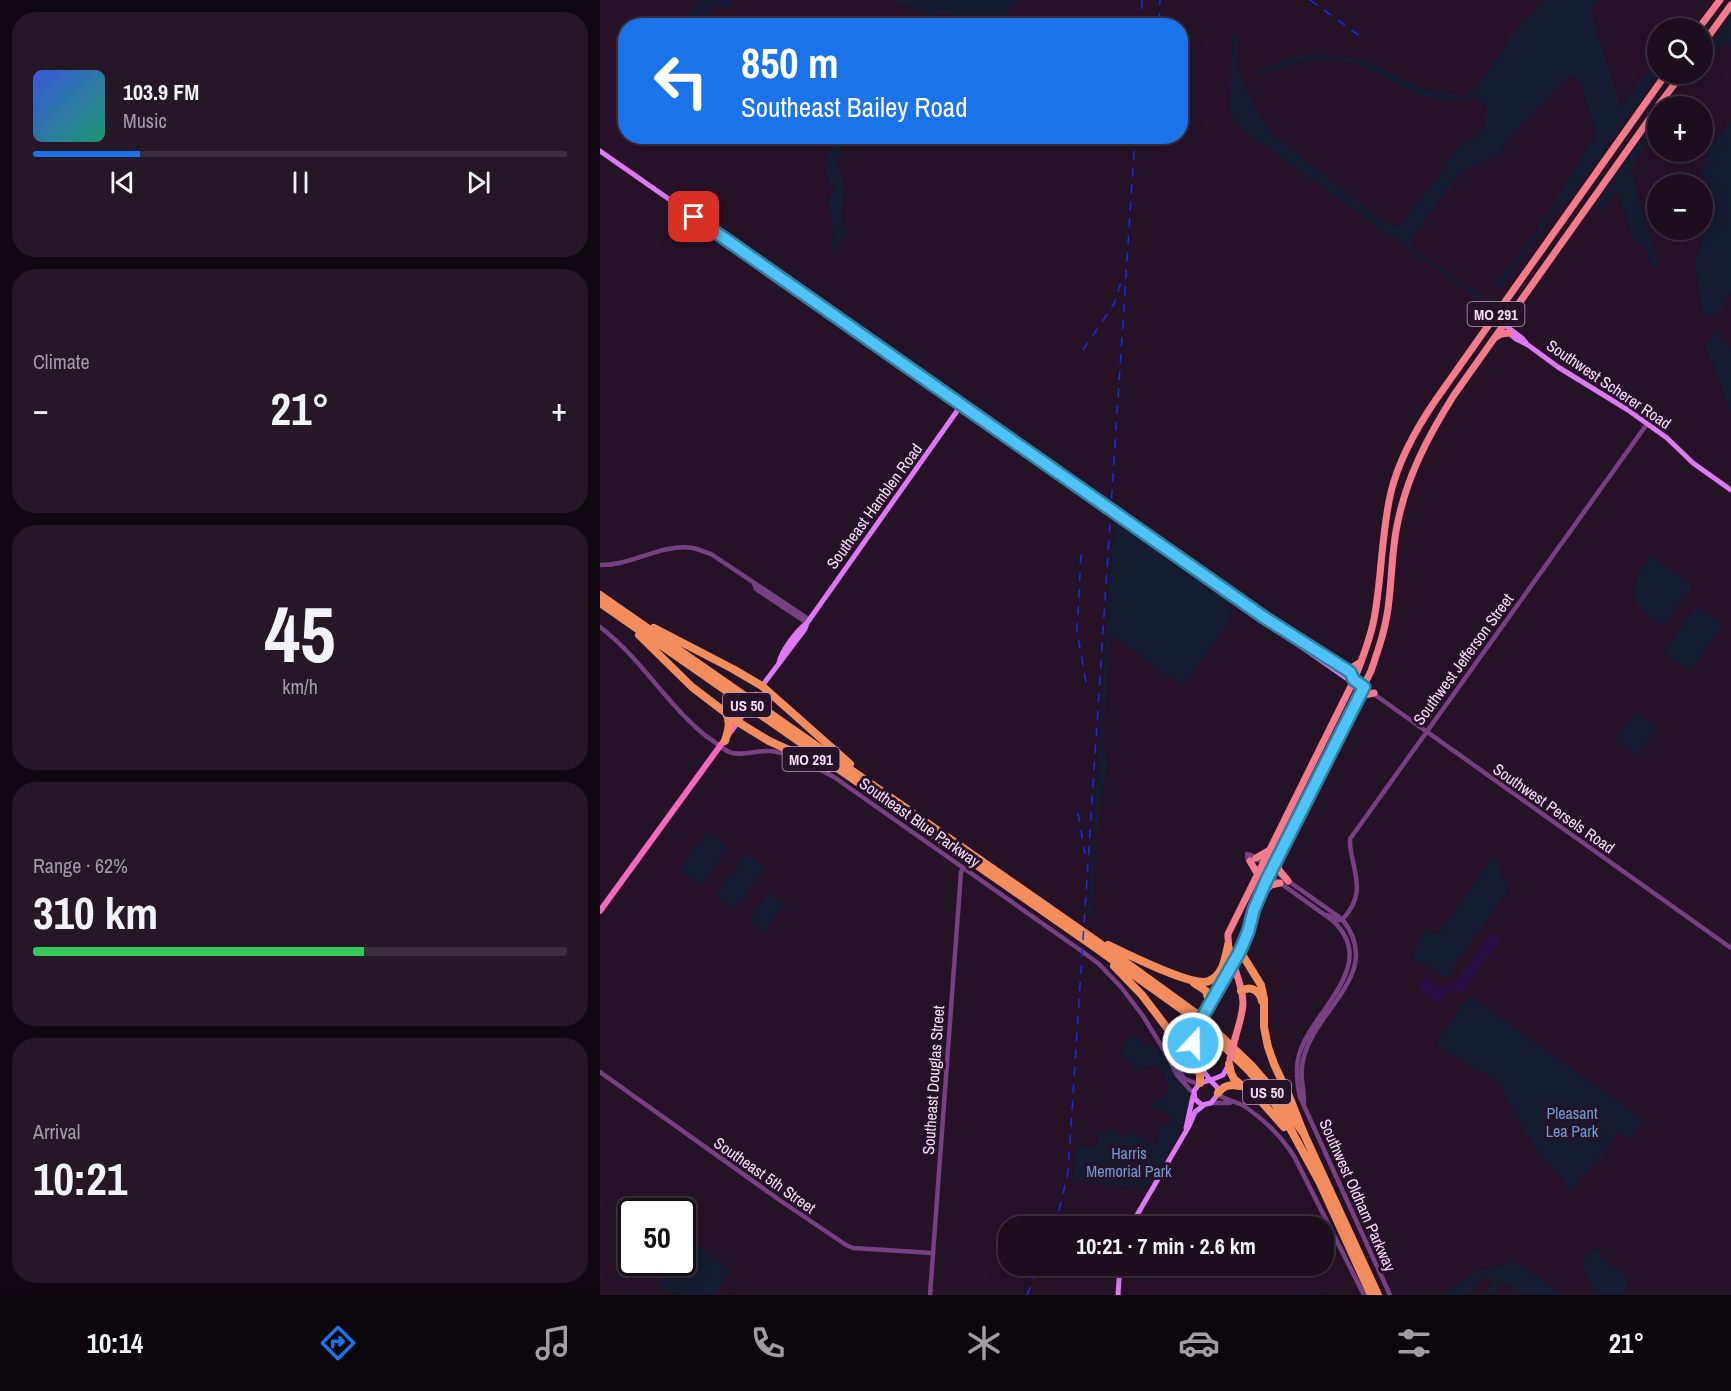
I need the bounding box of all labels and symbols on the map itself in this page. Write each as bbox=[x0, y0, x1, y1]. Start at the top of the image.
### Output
pin bbox=[668, 191, 719, 242]
road number: MO 291 bbox=[1468, 302, 1524, 326]
street label: Southwest Scherer Road bbox=[1542, 334, 1676, 434]
street label: Southeast Hamblen Road bbox=[821, 439, 927, 573]
street label: Southwest Jefferson Street bbox=[1408, 589, 1518, 729]
road number: US 50 bbox=[723, 693, 771, 717]
road number: MO 291 bbox=[782, 747, 840, 771]
street label: Southwest Persels Road bbox=[1489, 758, 1619, 858]
street label: Southeast Blue Parkway bbox=[855, 772, 985, 872]
street label: Southeast Douglas Street bbox=[917, 1004, 949, 1155]
position arrow bbox=[1161, 1011, 1225, 1075]
road number: US 50 bbox=[1243, 1080, 1291, 1104]
park label: Pleasant Lea Park bbox=[1546, 1102, 1599, 1142]
street label: Southwest Oldham Parkway bbox=[1314, 1115, 1402, 1275]
street label: Southeast 5th Street bbox=[710, 1132, 821, 1219]
park label: Harris Memorial Park bbox=[1086, 1142, 1172, 1182]
speed limit sign: 50 bbox=[618, 1198, 696, 1276]

